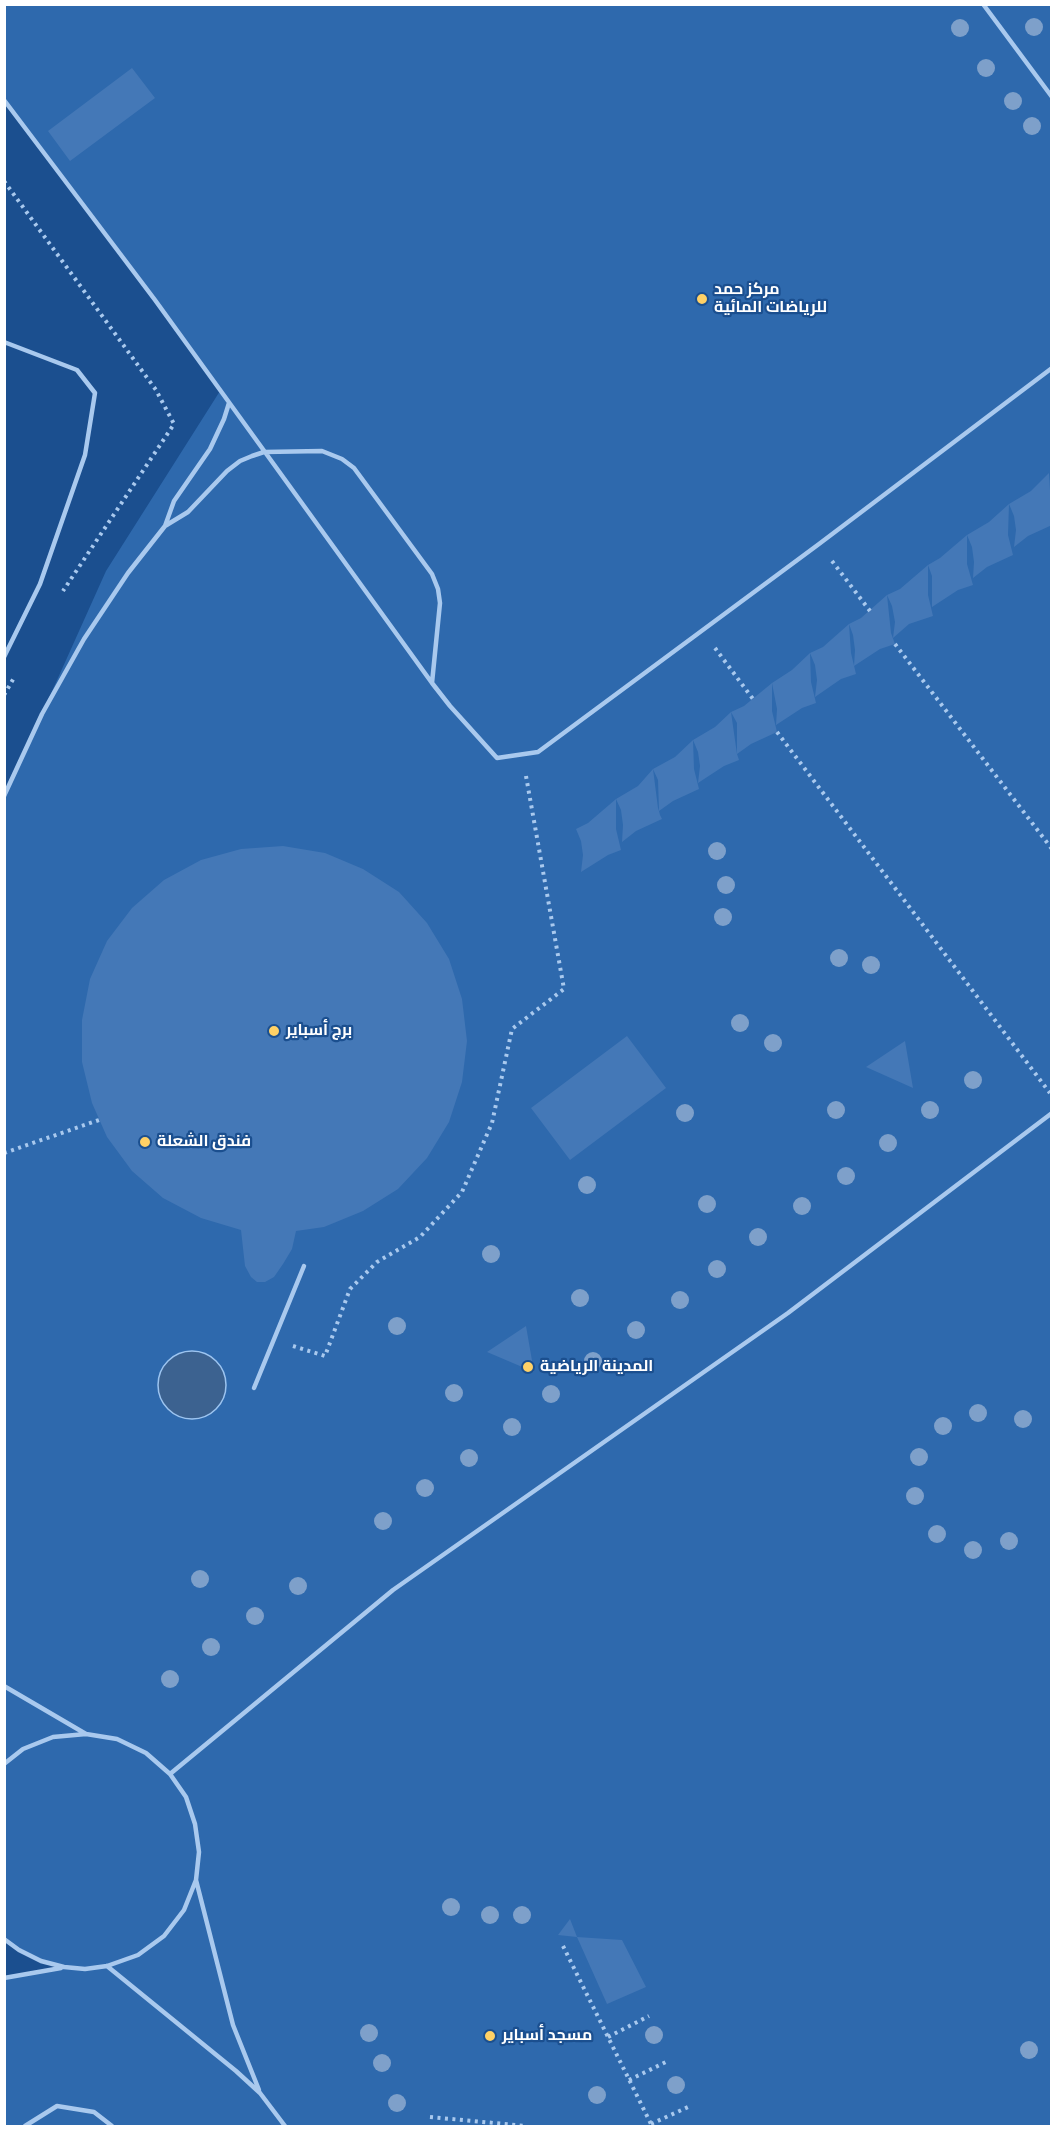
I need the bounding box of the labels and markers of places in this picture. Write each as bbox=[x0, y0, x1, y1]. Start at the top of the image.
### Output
place label: مركز حمد للرياضات المائية bbox=[714, 280, 827, 318]
marker: مركز حمد للرياضات المائية bbox=[695, 292, 709, 306]
place label: برج أسباير bbox=[286, 1021, 352, 1041]
marker: برج أسباير bbox=[267, 1024, 281, 1038]
place label: فندق الشعلة bbox=[157, 1132, 251, 1152]
marker: فندق الشعلة bbox=[138, 1135, 152, 1149]
place label: المدينة الرياضية bbox=[540, 1357, 653, 1377]
marker: المدينة الرياضية bbox=[521, 1360, 535, 1374]
place label: مسجد أسباير bbox=[502, 2026, 592, 2046]
marker: مسجد أسباير bbox=[483, 2029, 497, 2043]

